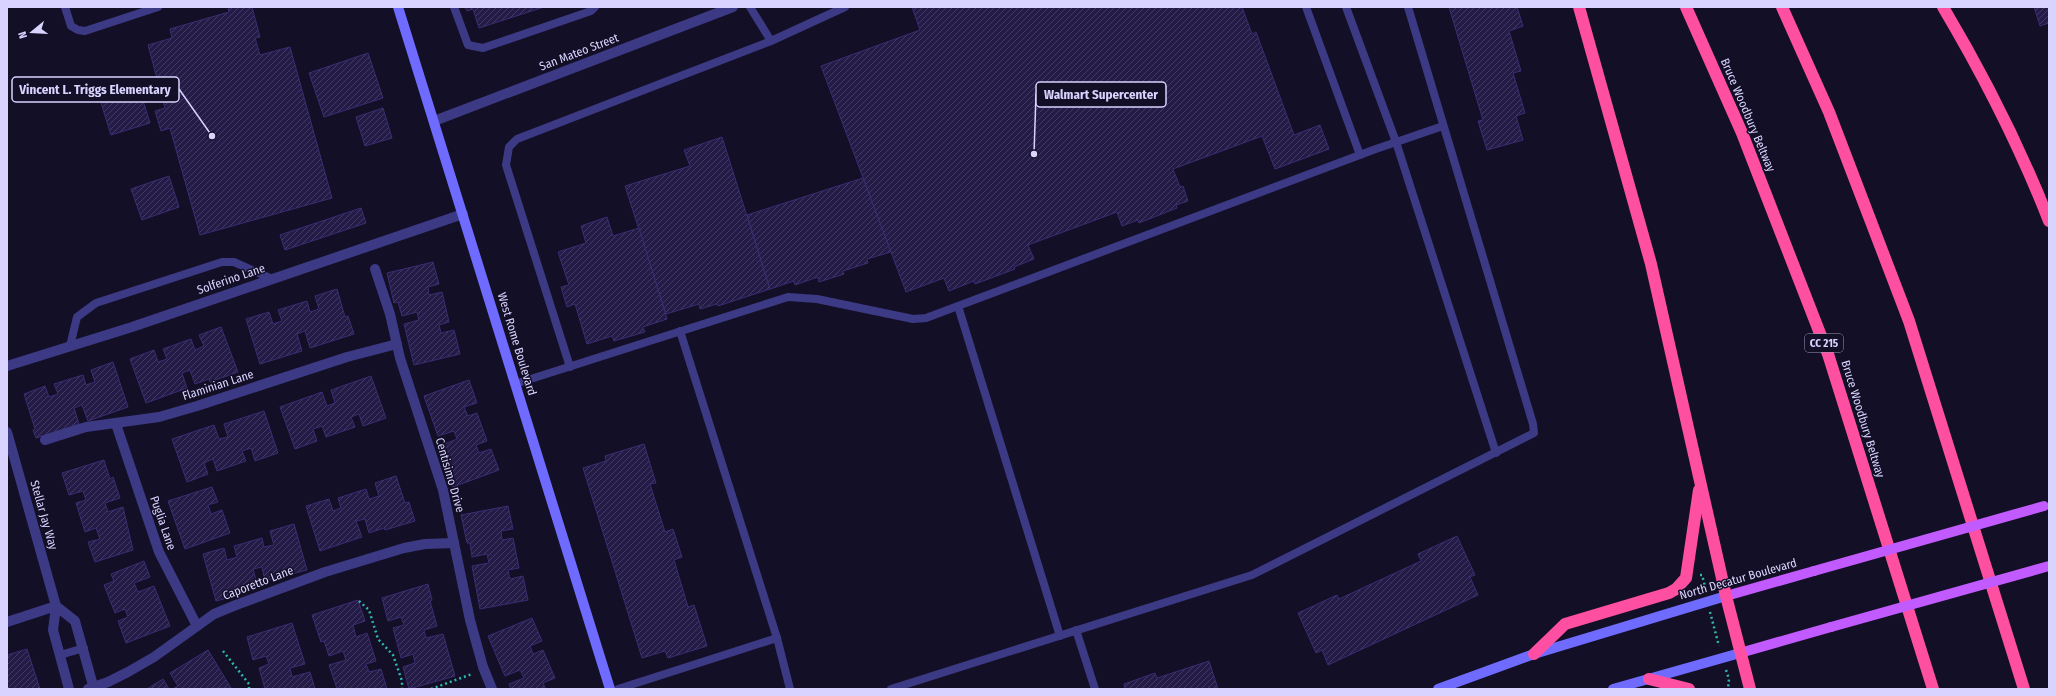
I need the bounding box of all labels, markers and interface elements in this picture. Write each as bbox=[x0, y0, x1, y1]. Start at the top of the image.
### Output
north arrow bbox=[12, 12, 52, 52]
text: N bbox=[16, 30, 30, 40]
street label: San Mateo Street bbox=[537, 30, 621, 74]
street label: Bruce Woodbury Beltway bbox=[1718, 56, 1779, 174]
callout: Vincent L. Triggs Elementary bbox=[12, 77, 179, 102]
text: Vincent L. Triggs Elementary bbox=[18, 82, 172, 97]
callout: Walmart Supercenter bbox=[1036, 82, 1166, 107]
text: Walmart Supercenter bbox=[1044, 87, 1158, 102]
street label: Solferino Lane bbox=[195, 261, 267, 297]
street label: West Rome Boulevard bbox=[495, 291, 539, 397]
road number: CC 215 bbox=[1805, 334, 1843, 352]
street label: Bruce Woodbury Beltway bbox=[1838, 359, 1888, 480]
street label: Flaminian Lane bbox=[181, 367, 255, 403]
street label: Centisimo Drive bbox=[433, 436, 467, 514]
street label: Stellar Jay Way bbox=[27, 479, 61, 552]
street label: Puglia Lane bbox=[147, 494, 179, 552]
street label: North Decatur Boulevard bbox=[1678, 556, 1798, 602]
street label: Caporetto Lane bbox=[221, 563, 295, 603]

